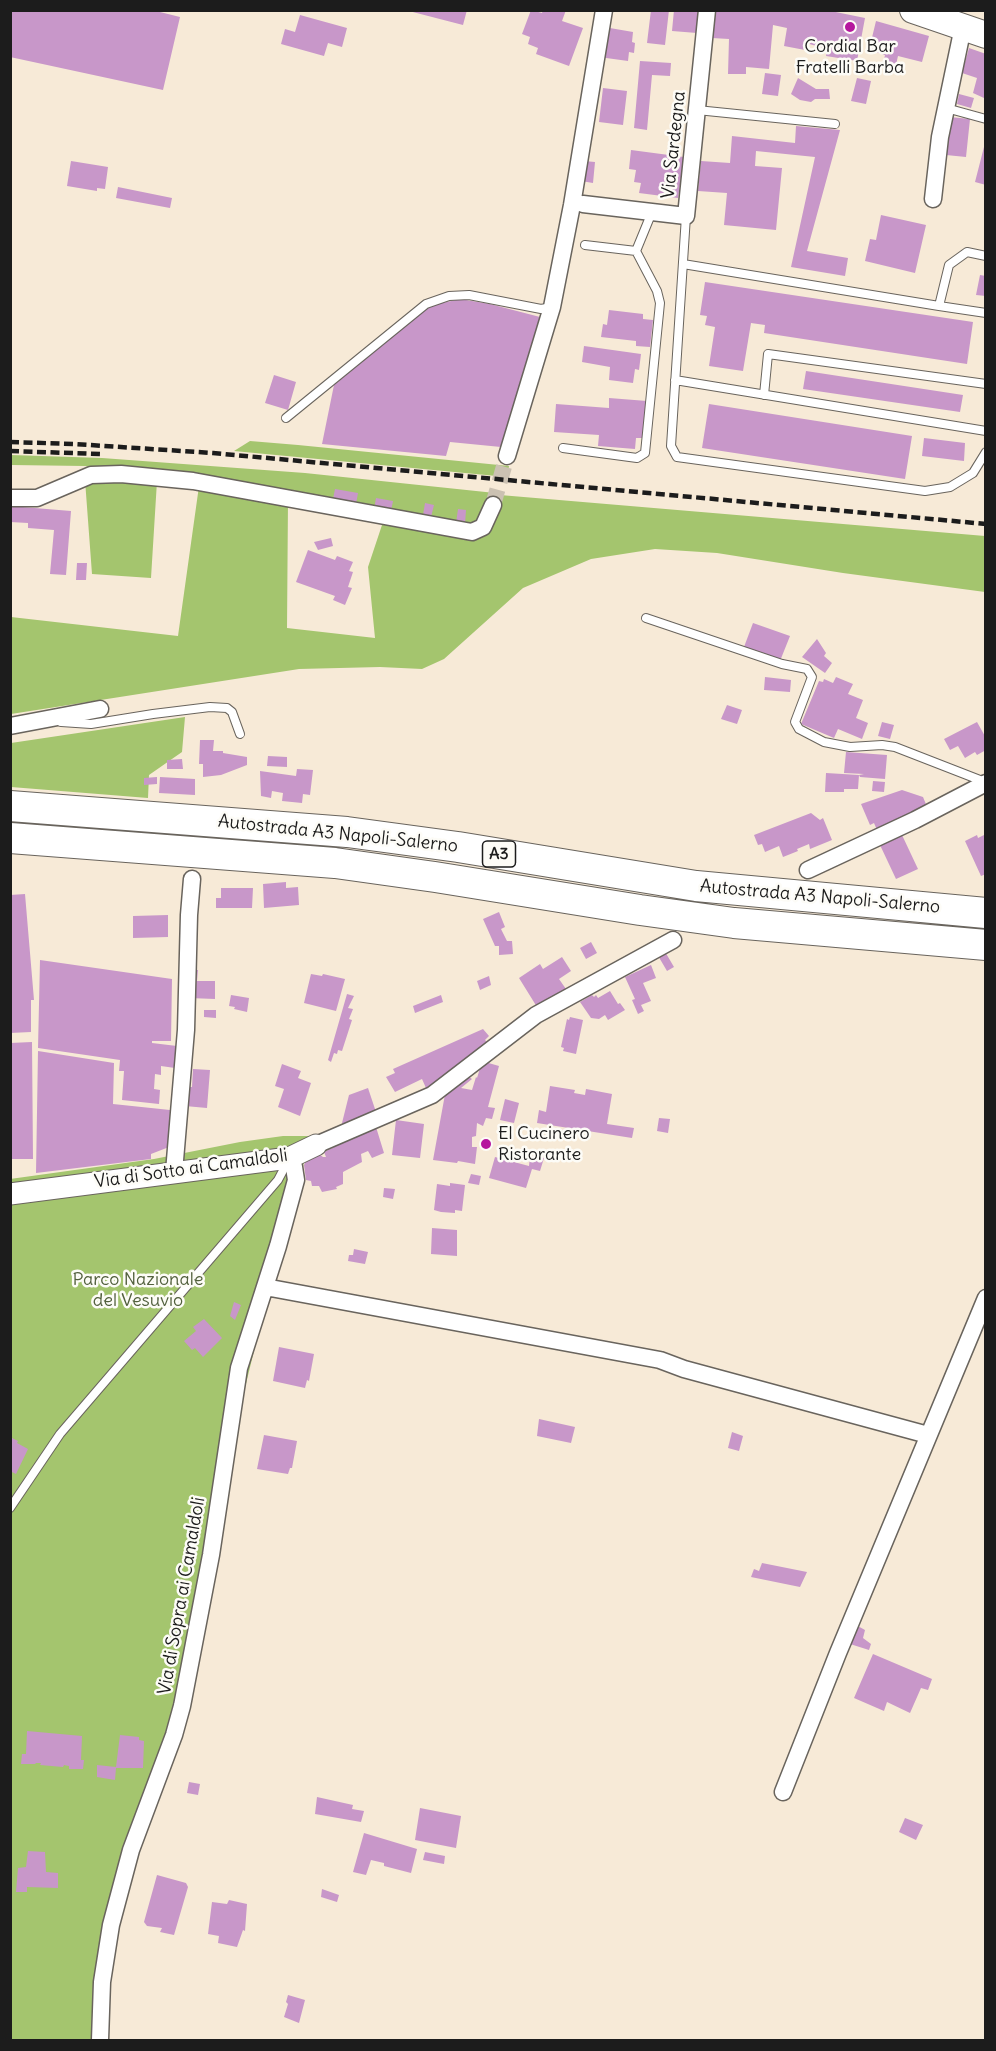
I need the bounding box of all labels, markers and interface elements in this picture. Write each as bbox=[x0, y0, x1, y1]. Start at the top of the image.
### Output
marker: Cordial Bar Fratelli Barba bbox=[843, 20, 857, 34]
place label: Cordial Bar Fratelli Barba bbox=[796, 36, 904, 78]
street label: Via Sardegna bbox=[658, 90, 690, 200]
street label: Autostrada A3 Napoli-Salerno bbox=[217, 811, 459, 857]
road number: A3 bbox=[482, 841, 516, 867]
street label: Autostrada A3 Napoli-Salerno bbox=[699, 876, 941, 918]
place label: El Cucinero Ristorante bbox=[498, 1123, 590, 1166]
marker: El Cucinero Ristorante bbox=[479, 1137, 493, 1151]
street label: Via di Sotto ai Camaldoli bbox=[93, 1145, 289, 1193]
park label: Parco Nazionale del Vesuvio bbox=[72, 1269, 204, 1312]
street label: Via di Sopra ai Camaldoli bbox=[154, 1496, 210, 1696]

